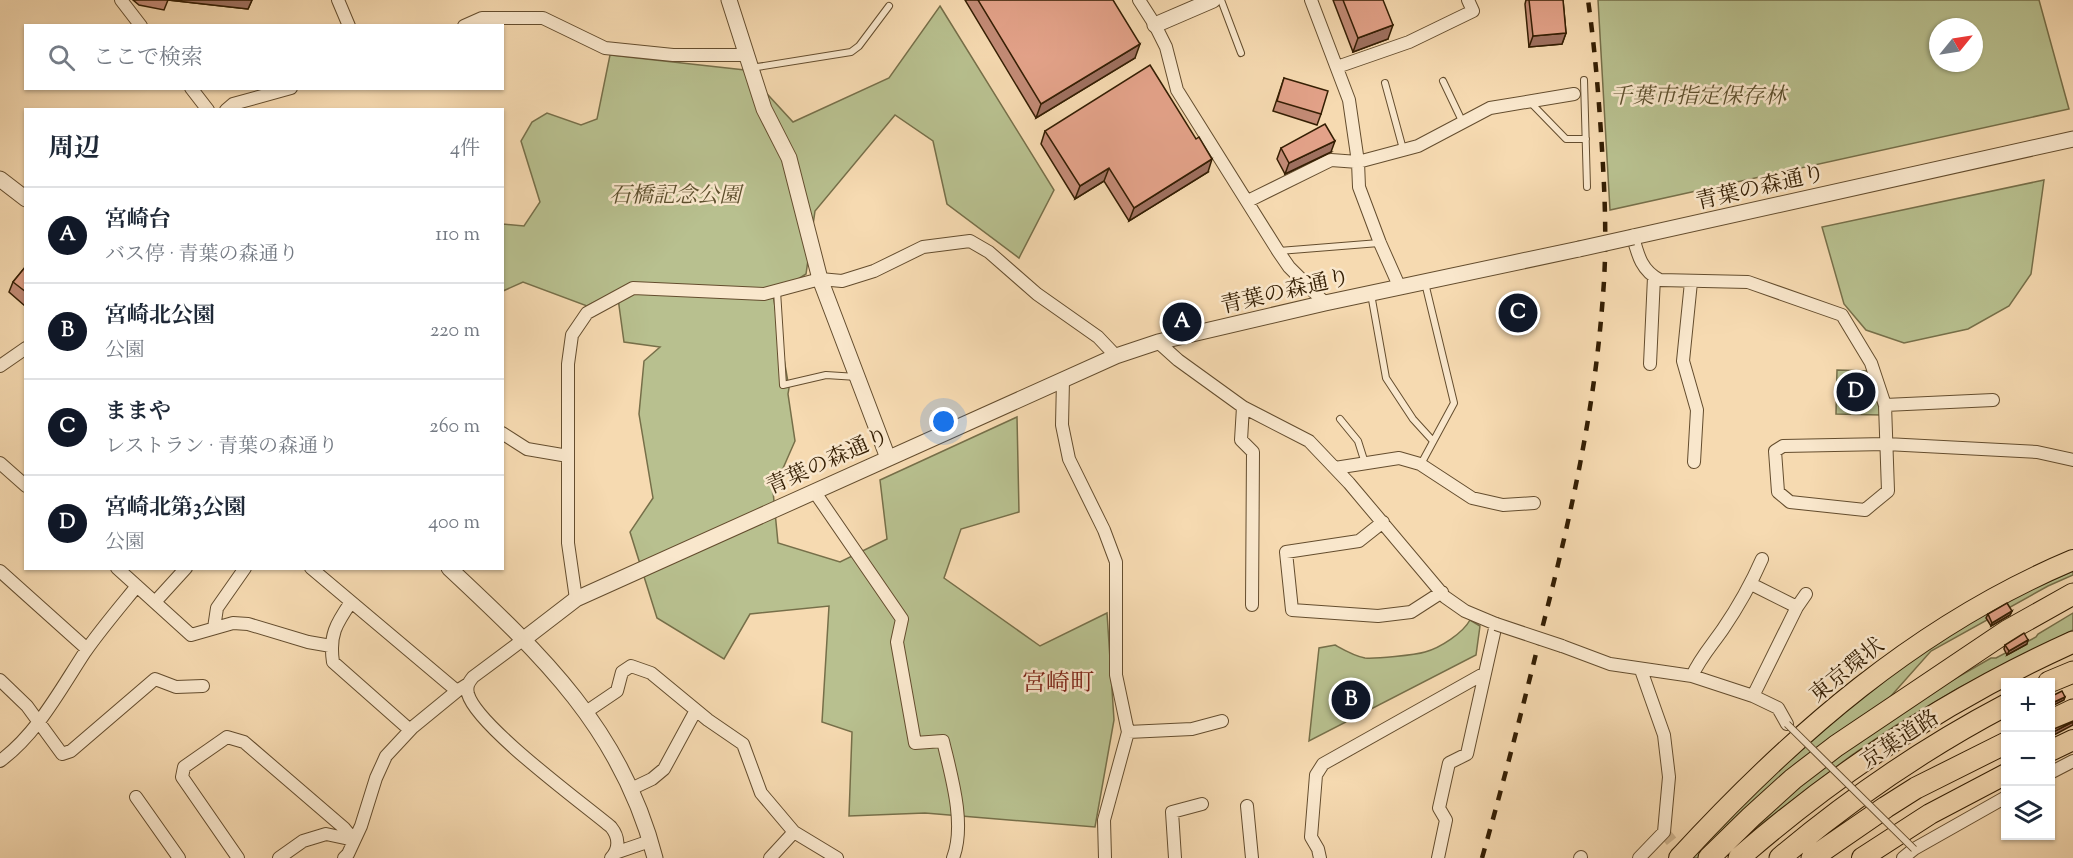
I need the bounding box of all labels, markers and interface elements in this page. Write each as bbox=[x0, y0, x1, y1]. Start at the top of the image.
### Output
north arrow bbox=[1929, 18, 1983, 72]
search box bbox=[24, 24, 504, 90]
icon: search bbox=[45, 41, 78, 74]
text: ここで検索 bbox=[93, 43, 203, 75]
park label: 千葉市指定保存林 bbox=[1610, 82, 1789, 114]
text: 周辺 bbox=[48, 131, 100, 168]
text: 4件 bbox=[450, 135, 480, 164]
street label: 青葉の森通り bbox=[1693, 158, 1829, 219]
park label: 石橋記念公園 bbox=[609, 181, 744, 213]
text: 宮崎台 bbox=[105, 205, 171, 237]
text: A bbox=[59, 221, 76, 250]
text: 110 m bbox=[435, 221, 480, 250]
text: バス停 · 青葉の森通り bbox=[105, 241, 299, 270]
street label: 青葉の森通り bbox=[1218, 262, 1354, 323]
pin: C bbox=[1498, 290, 1538, 336]
pin: A bbox=[1162, 300, 1202, 344]
text: 宮崎北公園 bbox=[105, 301, 215, 333]
text: B bbox=[61, 317, 74, 346]
text: 220 m bbox=[430, 317, 480, 346]
text: 公園 bbox=[105, 337, 145, 366]
pin: D bbox=[1836, 370, 1876, 414]
text: ままや bbox=[105, 397, 171, 429]
your location bbox=[929, 407, 958, 436]
text: C bbox=[59, 413, 76, 442]
text: 260 m bbox=[429, 413, 480, 442]
street label: 青葉の森通り bbox=[761, 421, 895, 504]
text: レストラン · 青葉の森通り bbox=[105, 433, 338, 462]
text: 宮崎北第3公園 bbox=[105, 493, 246, 525]
text: D bbox=[60, 509, 75, 538]
text: 400 m bbox=[428, 509, 480, 538]
text: 公園 bbox=[105, 529, 145, 558]
street label: 東京環状 bbox=[1804, 631, 1892, 711]
district label: 宮崎町 bbox=[1022, 667, 1094, 701]
pin: B bbox=[1332, 678, 1370, 722]
map controls bbox=[2001, 678, 2055, 840]
button: + bbox=[2001, 678, 2055, 732]
street label: 京葉道路 bbox=[1855, 703, 1946, 778]
button: − bbox=[2001, 732, 2055, 786]
button: layers bbox=[2001, 786, 2055, 840]

